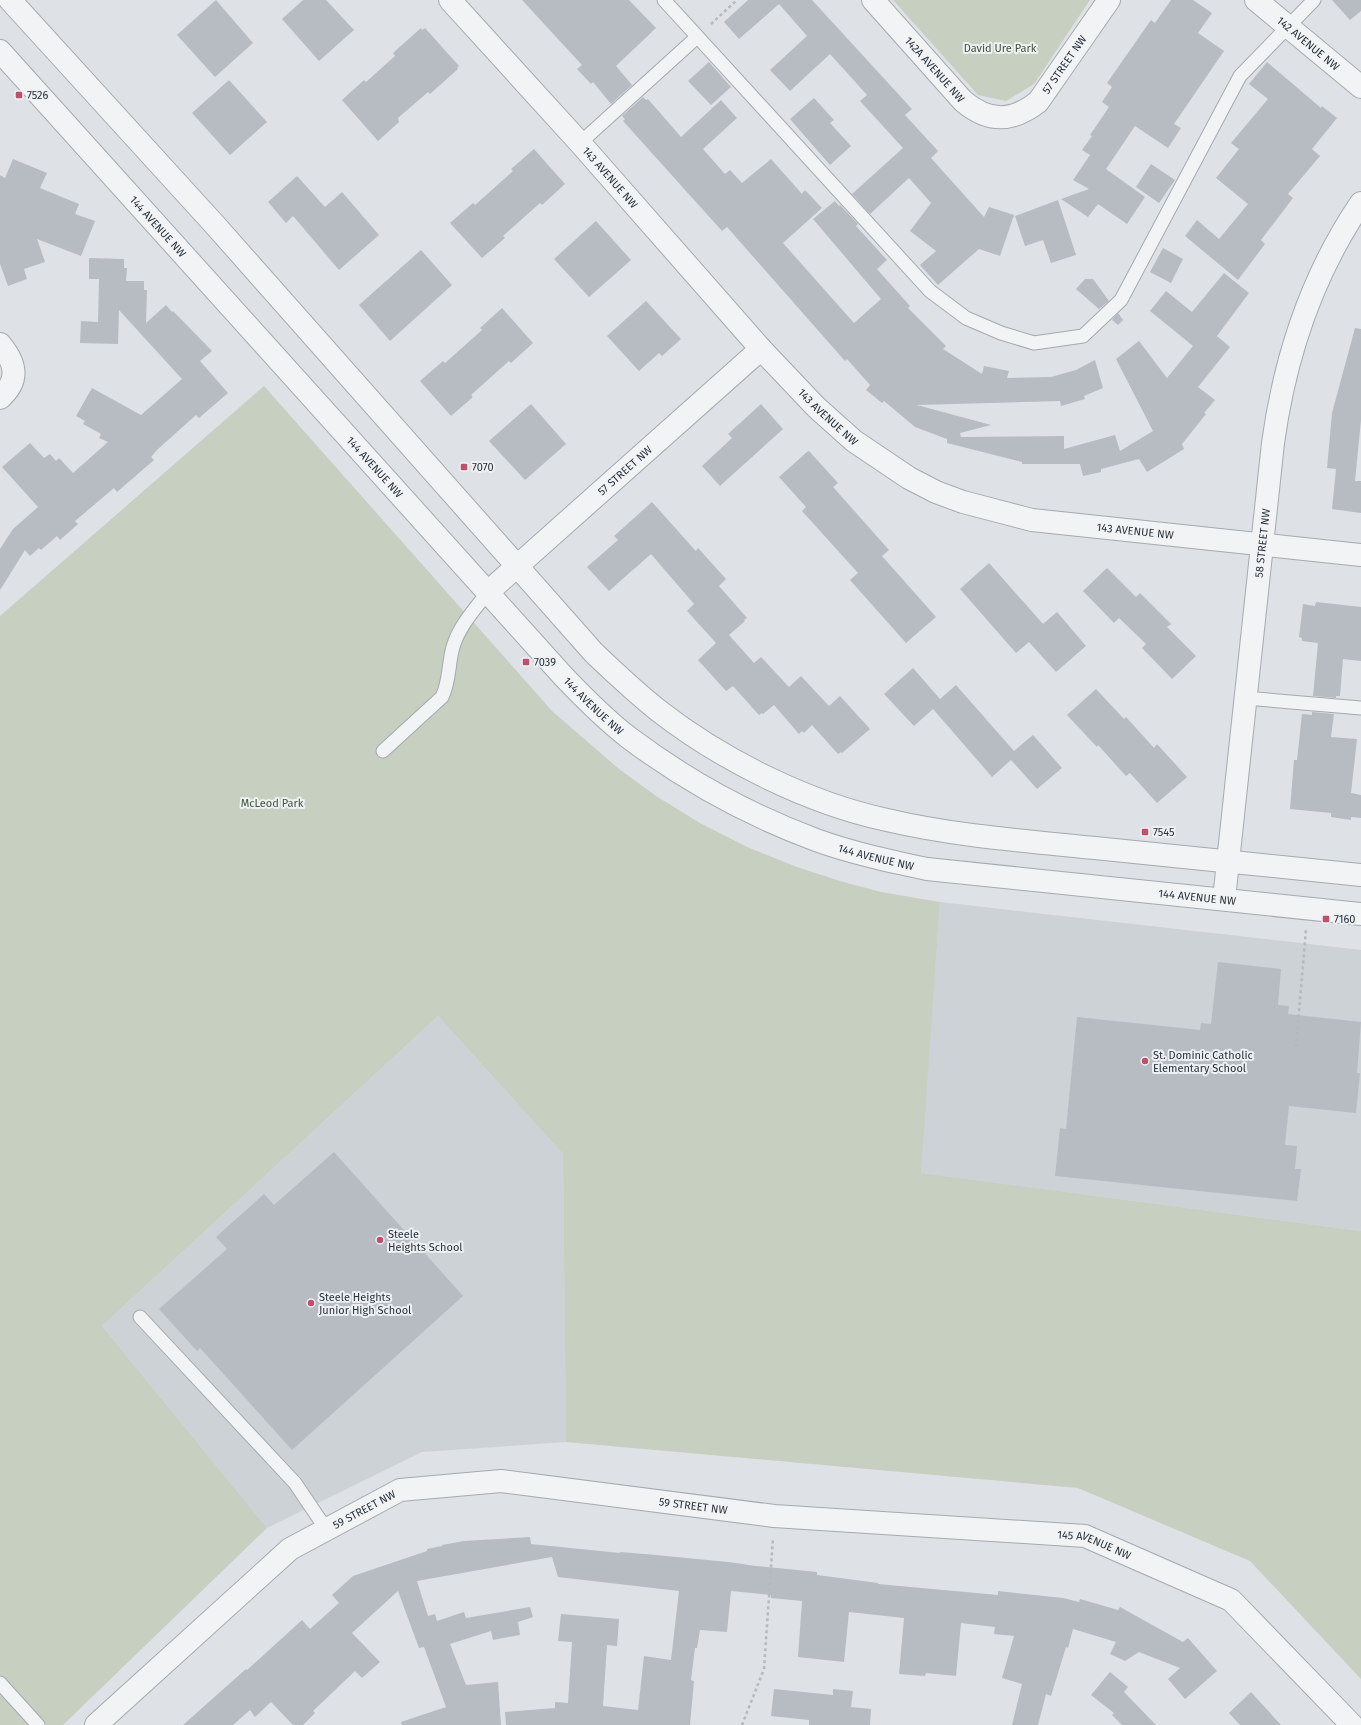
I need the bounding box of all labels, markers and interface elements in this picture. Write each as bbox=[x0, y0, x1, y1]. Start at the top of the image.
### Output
street label: 142 AVENUE NW bbox=[1274, 14, 1342, 73]
street label: 57 STREET NW bbox=[1039, 33, 1089, 96]
street label: 142A AVENUE NW bbox=[902, 34, 967, 105]
park label: David Ure Park bbox=[964, 42, 1037, 55]
place label: 7526 bbox=[27, 89, 49, 102]
marker: 7526 bbox=[14, 90, 24, 100]
street label: 143 AVENUE NW bbox=[580, 144, 641, 211]
street label: 144 AVENUE NW bbox=[127, 193, 189, 260]
street label: 143 AVENUE NW bbox=[795, 386, 861, 448]
street label: 144 AVENUE NW bbox=[344, 434, 406, 500]
street label: 57 STREET NW bbox=[595, 443, 654, 498]
place label: 7070 bbox=[472, 461, 494, 474]
marker: 7070 bbox=[459, 462, 469, 472]
street label: 58 STREET NW bbox=[1252, 508, 1272, 578]
street label: 143 AVENUE NW bbox=[1096, 520, 1174, 542]
place label: 7039 bbox=[534, 656, 556, 669]
marker: 7039 bbox=[521, 657, 531, 667]
street label: 144 AVENUE NW bbox=[561, 674, 626, 737]
park label: McLeod Park bbox=[241, 797, 304, 810]
place label: 7545 bbox=[1153, 826, 1175, 839]
marker: 7545 bbox=[1140, 827, 1150, 837]
street label: 144 AVENUE NW bbox=[837, 841, 915, 873]
street label: 144 AVENUE NW bbox=[1158, 887, 1237, 907]
place label: 7160 bbox=[1334, 913, 1355, 926]
marker: 7160 bbox=[1321, 914, 1331, 924]
place label: St. Dominic Catholic Elementary School bbox=[1153, 1049, 1253, 1075]
marker: St. Dominic Catholic Elementary School bbox=[1140, 1056, 1150, 1066]
place label: Steele Heights School bbox=[388, 1228, 463, 1254]
marker: Steele Heights School bbox=[375, 1235, 385, 1245]
place label: Steele Heights Junior High School bbox=[319, 1291, 411, 1317]
marker: Steele Heights Junior High School bbox=[306, 1298, 316, 1308]
street label: 59 STREET NW bbox=[331, 1487, 398, 1531]
street label: 59 STREET NW bbox=[658, 1495, 728, 1516]
street label: 145 AVENUE NW bbox=[1057, 1528, 1133, 1562]

